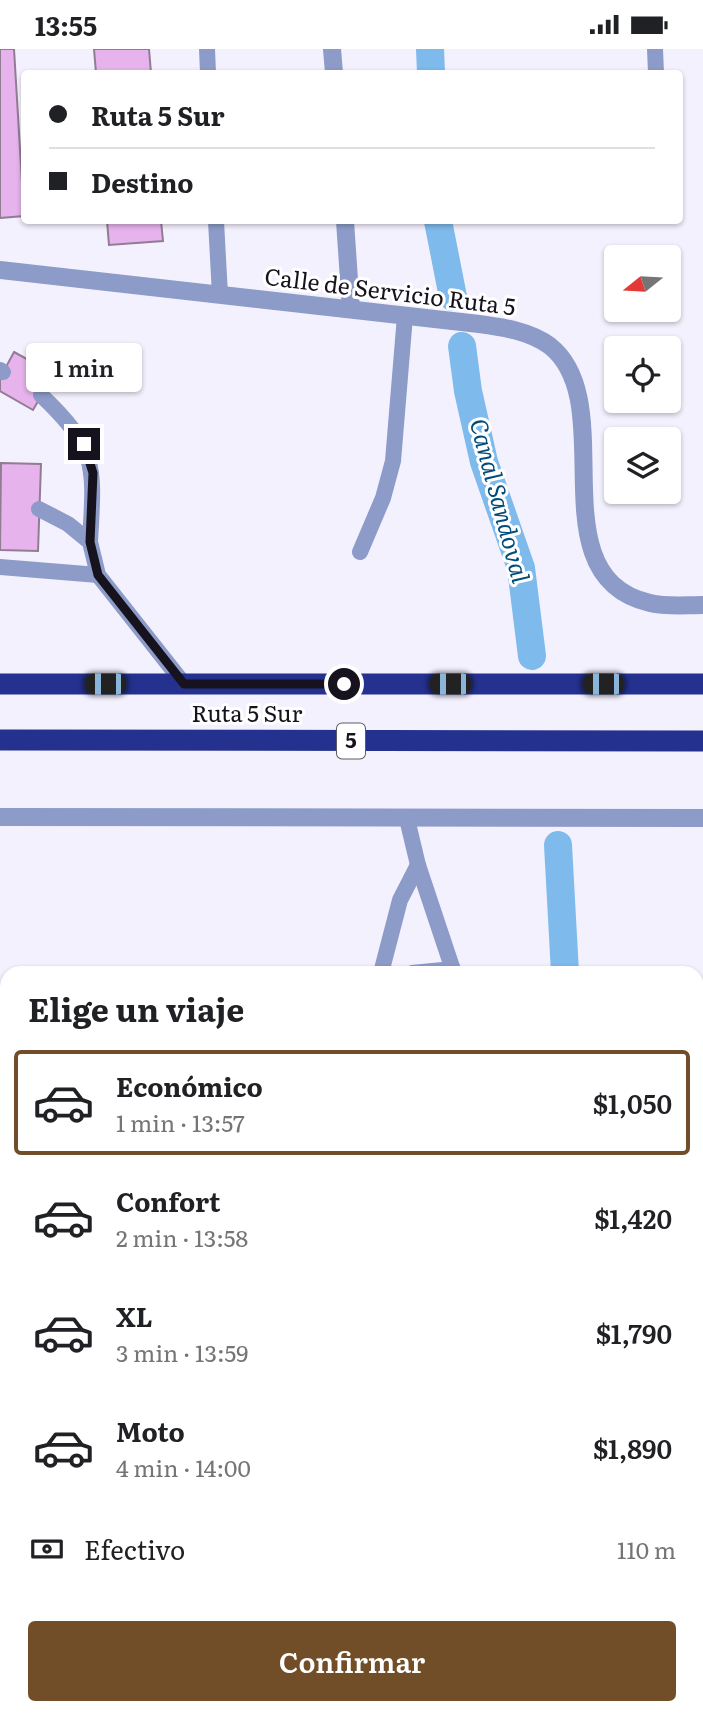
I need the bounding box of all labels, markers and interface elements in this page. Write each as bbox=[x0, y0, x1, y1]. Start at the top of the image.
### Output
text: 13:55 bbox=[35, 5, 97, 44]
text: Ruta 5 Sur bbox=[91, 95, 225, 134]
text: Destino bbox=[91, 162, 194, 201]
north arrow bbox=[604, 245, 681, 322]
map controls bbox=[604, 245, 681, 504]
street label: Calle de Servicio Ruta 5 bbox=[263, 258, 518, 322]
button: locate bbox=[604, 336, 681, 413]
callout: 1 min bbox=[26, 343, 142, 391]
text: 1 min bbox=[54, 350, 114, 384]
water label: Canal Sandoval bbox=[463, 414, 540, 587]
button: layers bbox=[604, 427, 681, 504]
route end bbox=[68, 428, 100, 460]
route start bbox=[328, 668, 360, 700]
car bbox=[85, 674, 127, 695]
car bbox=[430, 674, 472, 695]
car bbox=[583, 674, 625, 695]
street label: Ruta 5 Sur bbox=[192, 695, 303, 729]
road number: 5 bbox=[337, 723, 365, 759]
text: Elige un viaje bbox=[28, 984, 244, 1032]
text: Económico bbox=[116, 1066, 263, 1105]
icon: car bbox=[32, 1071, 95, 1134]
text: $1,050 bbox=[593, 1083, 672, 1122]
text: 1 min · 13:57 bbox=[116, 1105, 245, 1139]
text: Confort bbox=[116, 1181, 220, 1220]
icon: car bbox=[32, 1186, 95, 1249]
text: $1,420 bbox=[594, 1198, 672, 1237]
text: 2 min · 13:58 bbox=[116, 1220, 248, 1254]
text: XL bbox=[116, 1296, 153, 1335]
icon: car bbox=[32, 1301, 95, 1364]
text: $1,790 bbox=[596, 1313, 672, 1352]
text: 3 min · 13:59 bbox=[116, 1335, 248, 1369]
text: Moto bbox=[116, 1411, 185, 1450]
icon: car bbox=[32, 1416, 95, 1479]
text: $1,890 bbox=[593, 1428, 672, 1467]
text: 4 min · 14:00 bbox=[116, 1450, 251, 1484]
text: Efectivo bbox=[84, 1529, 185, 1568]
icon: cash bbox=[28, 1530, 66, 1568]
text: 110 m bbox=[617, 1532, 676, 1566]
button: Confirmar bbox=[28, 1621, 676, 1701]

